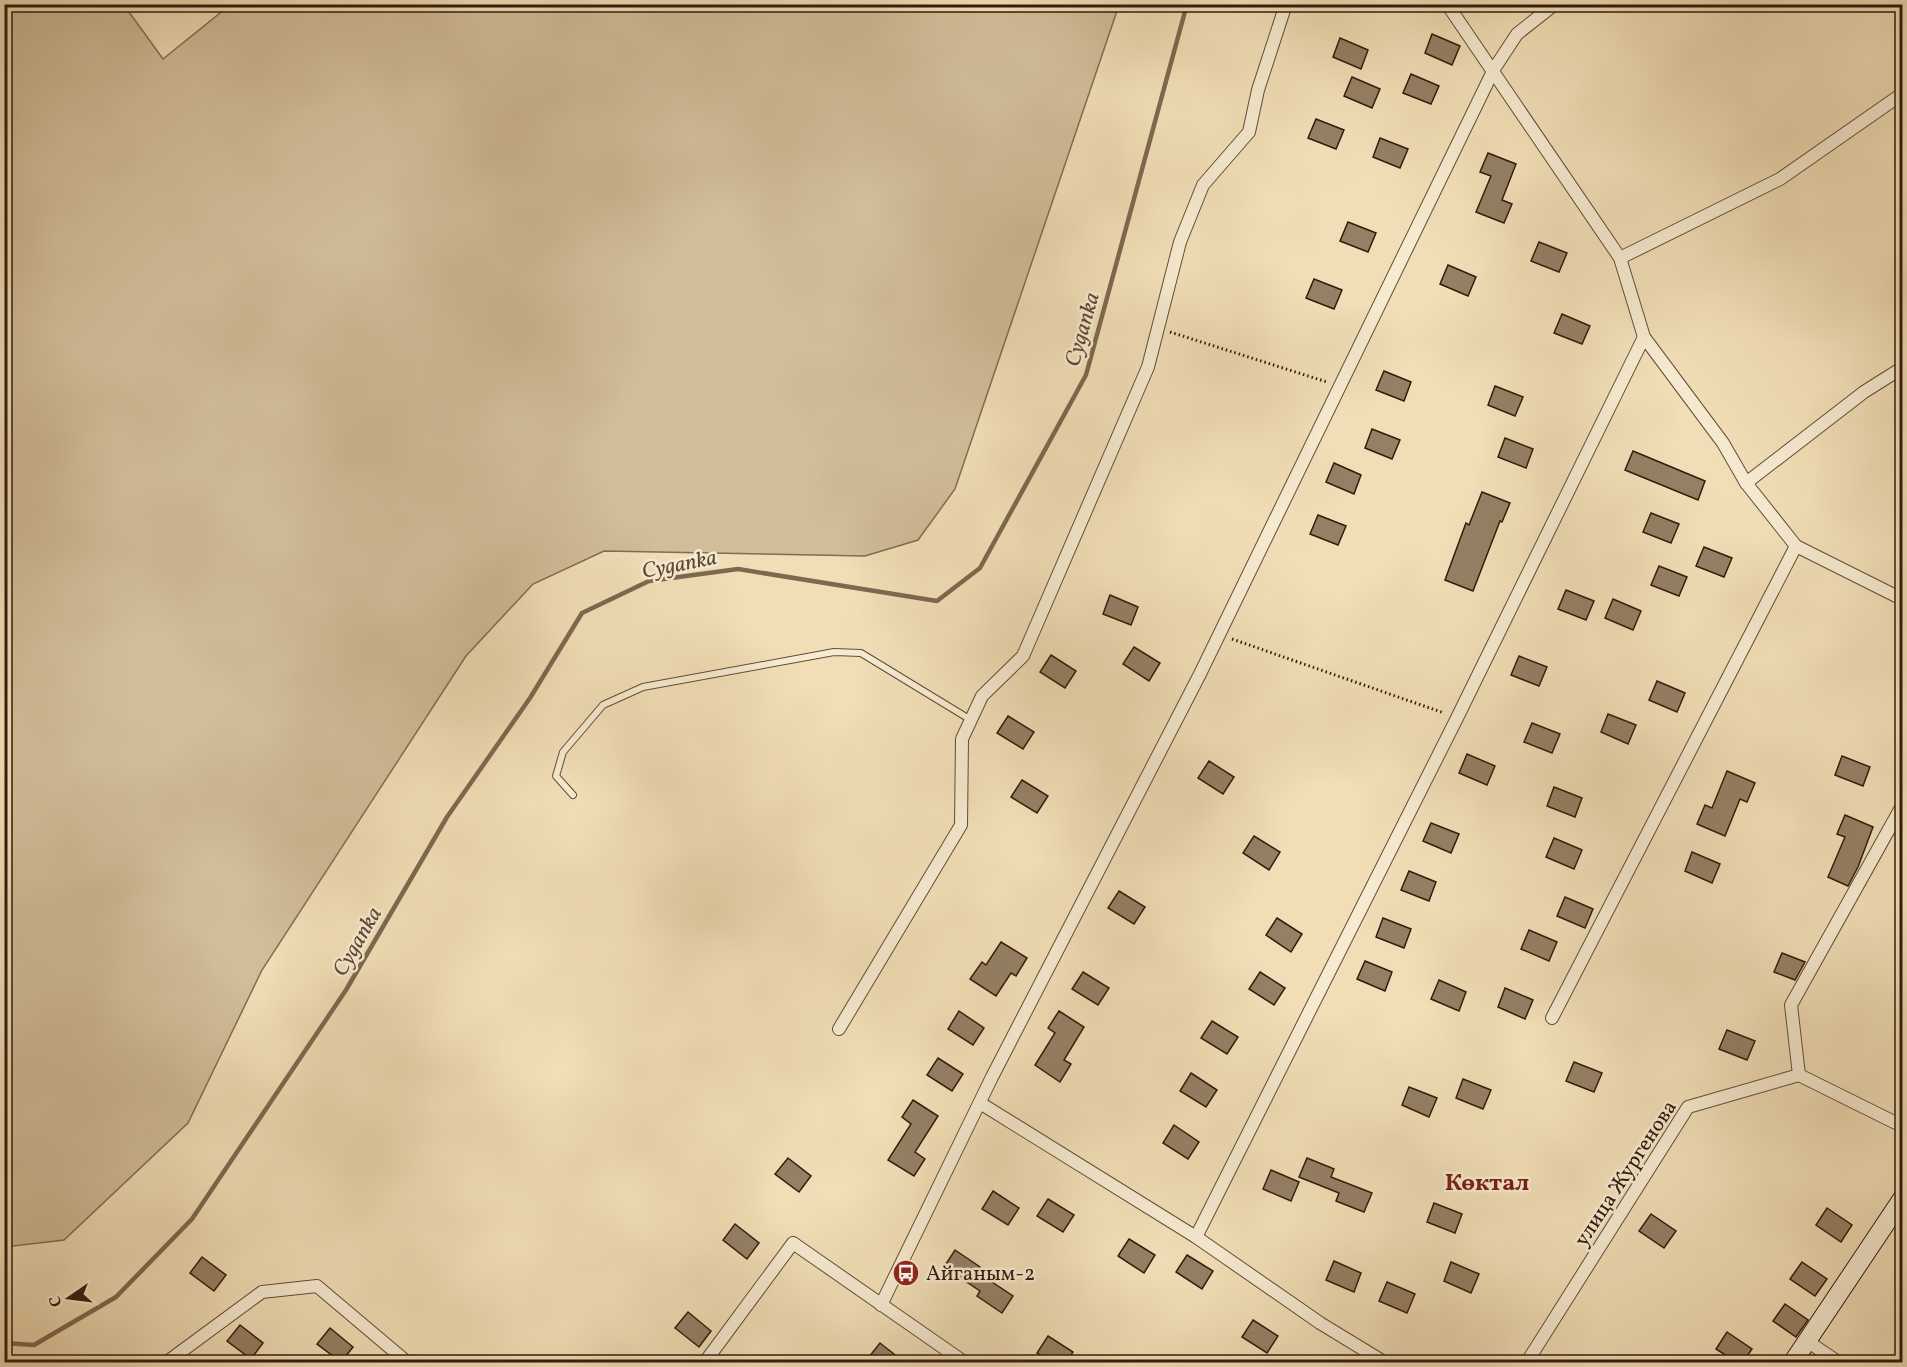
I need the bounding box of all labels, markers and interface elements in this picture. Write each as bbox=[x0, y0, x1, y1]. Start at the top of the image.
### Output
water label: Cyganka bbox=[1058, 289, 1109, 370]
water label: Cyganka bbox=[639, 543, 720, 588]
water label: Cyganka bbox=[326, 902, 391, 983]
street label: улица Жургенова bbox=[1568, 1095, 1684, 1253]
district label: Көктал bbox=[1445, 1167, 1529, 1201]
bus stop icon: Айганым-2 bbox=[891, 1258, 921, 1288]
place label: Айганым-2 bbox=[926, 1260, 1035, 1289]
north arrow bbox=[39, 1268, 99, 1328]
text: С bbox=[44, 1293, 68, 1309]

